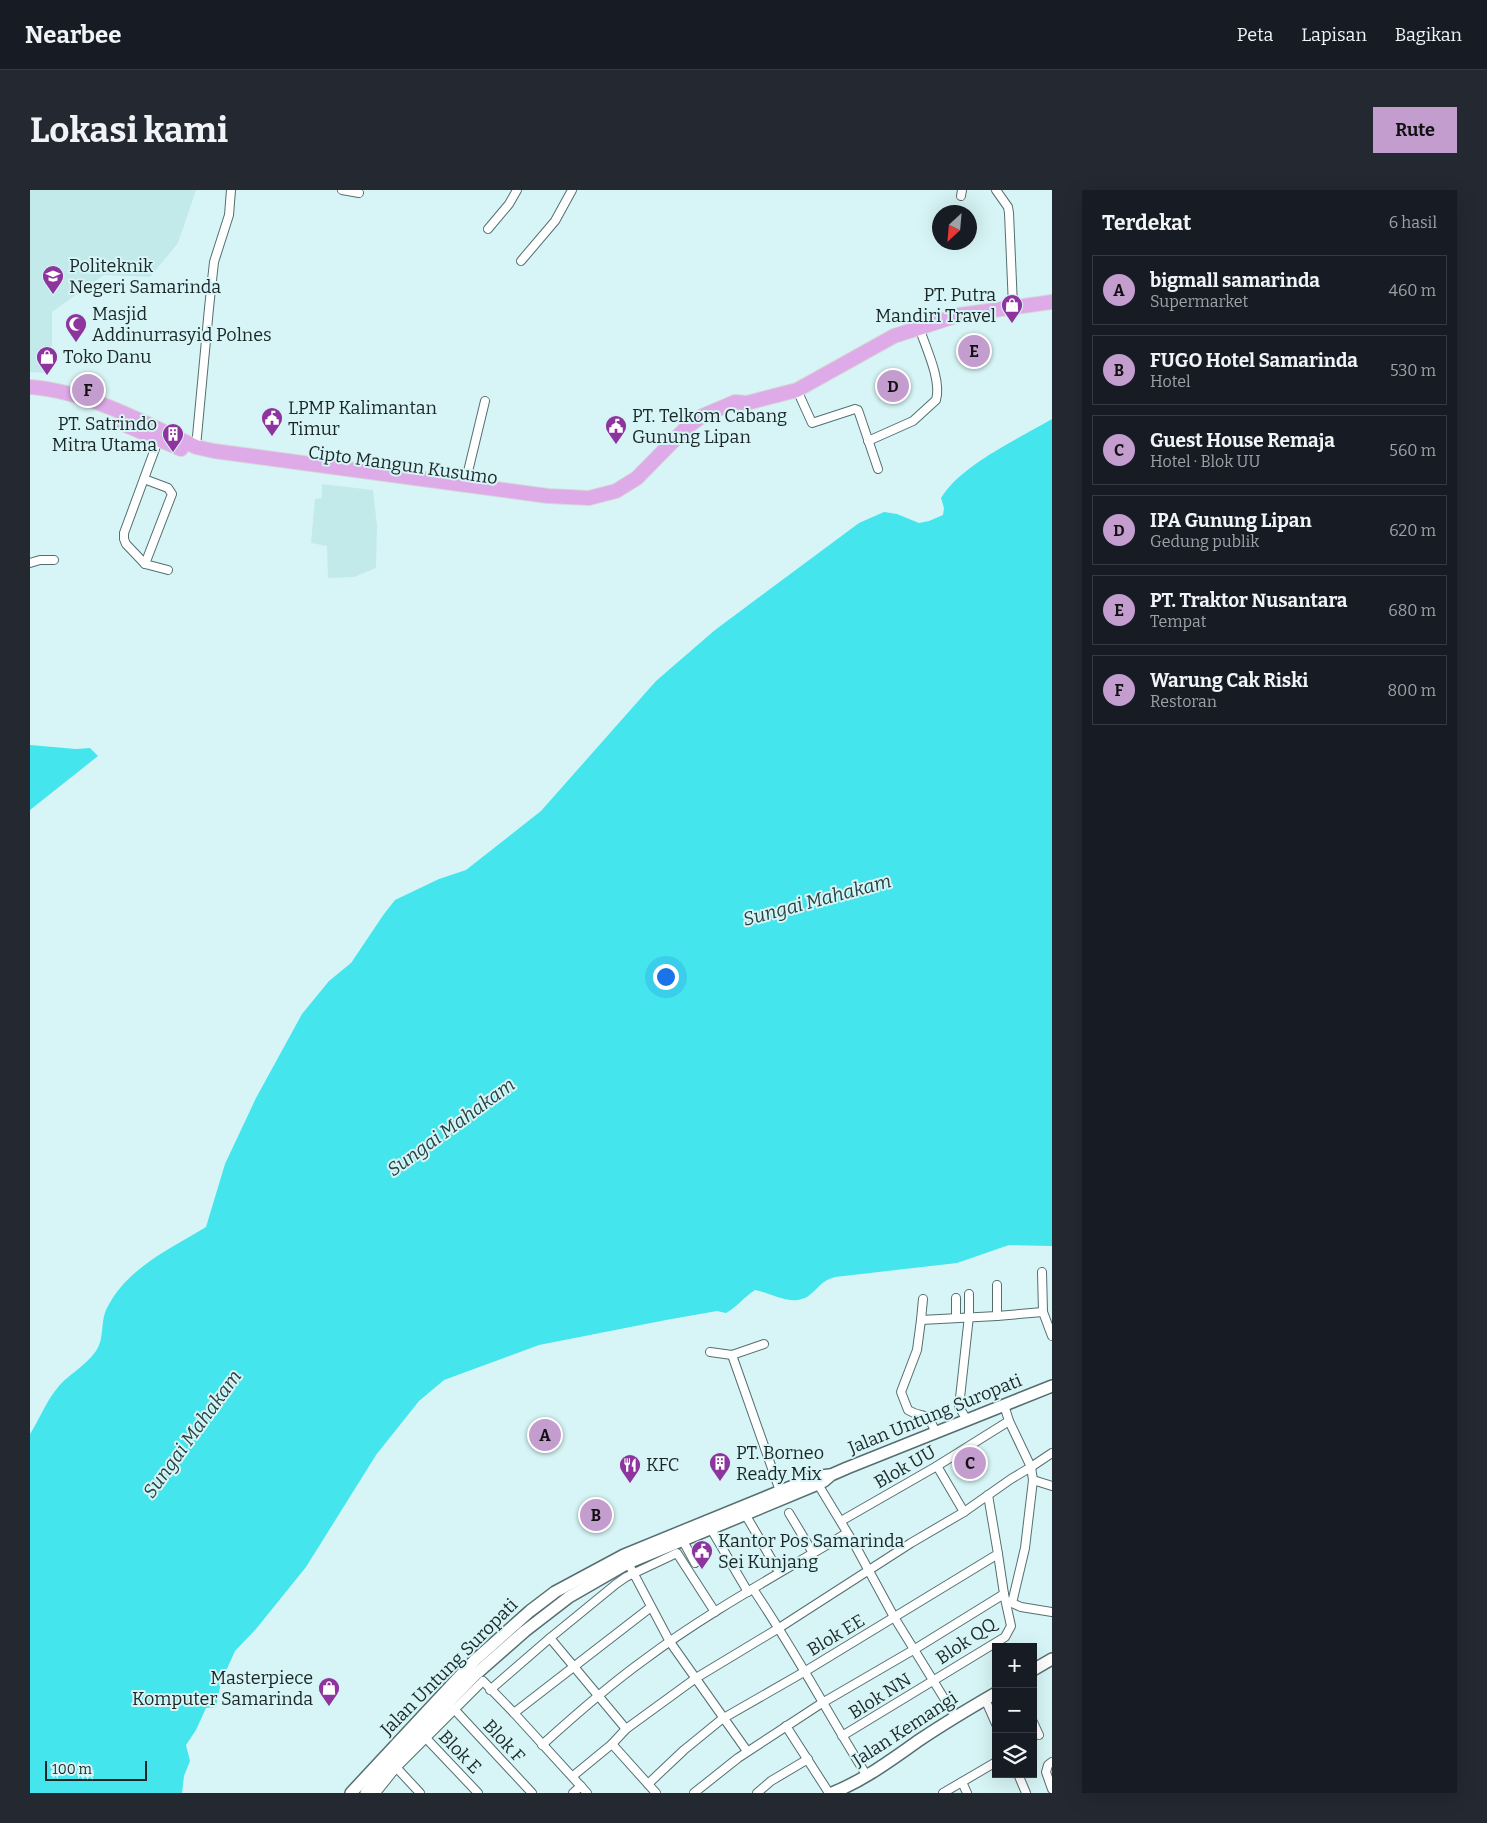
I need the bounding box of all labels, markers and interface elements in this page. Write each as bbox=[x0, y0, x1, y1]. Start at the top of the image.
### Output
text: Nearbee bbox=[25, 21, 121, 49]
text: Peta bbox=[1237, 24, 1273, 46]
text: Lapisan bbox=[1301, 24, 1367, 46]
text: Bagikan bbox=[1395, 24, 1462, 46]
button: Rute bbox=[1373, 107, 1457, 153]
text: Lokasi kami bbox=[30, 109, 228, 151]
north arrow bbox=[932, 205, 977, 250]
text: Terdekat bbox=[1102, 210, 1191, 236]
text: 6 hasil bbox=[1389, 213, 1437, 232]
place label: Politeknik Negeri Samarinda bbox=[69, 255, 221, 298]
school or university icon: Politeknik Negeri Samarinda bbox=[41, 264, 65, 295]
text: bigmall samarinda bbox=[1150, 269, 1320, 292]
text: A bbox=[1113, 281, 1125, 300]
text: 460 m bbox=[1389, 281, 1436, 300]
place label: PT. Putra Mandiri Travel bbox=[875, 284, 996, 327]
text: Supermarket bbox=[1150, 292, 1248, 311]
shop icon: PT. Putra Mandiri Travel bbox=[1000, 293, 1024, 324]
place label: Masjid Addinurrasyid Polnes bbox=[92, 303, 272, 346]
mosque icon: Masjid Addinurrasyid Polnes bbox=[64, 312, 88, 343]
pin: E bbox=[958, 332, 990, 370]
shop icon: Toko Danu bbox=[35, 345, 59, 376]
place label: Toko Danu bbox=[63, 346, 151, 368]
text: FUGO Hotel Samarinda bbox=[1150, 349, 1358, 372]
text: B bbox=[1114, 361, 1124, 380]
text: 530 m bbox=[1390, 361, 1436, 380]
pin: D bbox=[877, 367, 909, 405]
pin: F bbox=[72, 371, 104, 409]
text: Hotel bbox=[1150, 372, 1191, 391]
place label: LPMP Kalimantan Timur bbox=[288, 397, 438, 440]
place label: PT. Telkom Cabang Gunung Lipan bbox=[632, 405, 787, 448]
public building icon: LPMP Kalimantan Timur bbox=[260, 406, 284, 437]
place label: PT. Satrindo Mitra Utama bbox=[52, 413, 157, 456]
public building icon: PT. Telkom Cabang Gunung Lipan bbox=[604, 414, 628, 445]
building icon: PT. Satrindo Mitra Utama bbox=[161, 422, 185, 453]
text: Guest House Remaja bbox=[1150, 429, 1335, 452]
street label: Cipto Mangun Kusumo bbox=[307, 441, 499, 489]
text: C bbox=[1114, 441, 1124, 460]
text: 560 m bbox=[1389, 441, 1436, 460]
text: Hotel · Blok UU bbox=[1150, 452, 1261, 471]
text: IPA Gunung Lipan bbox=[1150, 509, 1312, 532]
text: D bbox=[1113, 521, 1125, 540]
text: 620 m bbox=[1389, 521, 1436, 540]
text: Gedung publik bbox=[1150, 532, 1259, 551]
text: PT. Traktor Nusantara bbox=[1150, 589, 1347, 612]
text: E bbox=[1114, 601, 1124, 620]
text: 680 m bbox=[1388, 601, 1436, 620]
text: Tempat bbox=[1150, 612, 1207, 631]
text: Warung Cak Riski bbox=[1150, 669, 1308, 692]
text: F bbox=[1115, 681, 1124, 700]
text: 800 m bbox=[1387, 681, 1436, 700]
text: Restoran bbox=[1150, 692, 1217, 711]
water label: Sungai Mahakam bbox=[740, 869, 894, 931]
your location bbox=[653, 964, 679, 990]
water label: Sungai Mahakam bbox=[383, 1073, 519, 1181]
water label: Sungai Mahakam bbox=[138, 1366, 246, 1502]
street label: Jalan Untung Suropati bbox=[844, 1369, 1025, 1459]
pin: A bbox=[529, 1416, 561, 1454]
street label: Blok UU bbox=[870, 1441, 940, 1493]
place label: PT. Borneo Ready Mix bbox=[736, 1442, 824, 1485]
pin: C bbox=[954, 1444, 986, 1482]
building icon: PT. Borneo Ready Mix bbox=[708, 1451, 732, 1482]
restaurant icon: KFC bbox=[618, 1453, 642, 1484]
place label: KFC bbox=[646, 1454, 679, 1476]
pin: B bbox=[580, 1496, 612, 1534]
place label: Kantor Pos Samarinda Sei Kunjang bbox=[718, 1530, 905, 1573]
public building icon: Kantor Pos Samarinda Sei Kunjang bbox=[690, 1539, 714, 1570]
street label: Jalan Untung Suropati bbox=[375, 1594, 522, 1741]
street label: Blok EE bbox=[803, 1609, 869, 1661]
street label: Blok QQ bbox=[932, 1612, 1001, 1669]
map controls bbox=[992, 1643, 1037, 1778]
button: + bbox=[992, 1643, 1037, 1688]
place label: Masterpiece Komputer Samarinda bbox=[132, 1667, 313, 1710]
street label: Blok NN bbox=[845, 1668, 915, 1724]
shop icon: Masterpiece Komputer Samarinda bbox=[317, 1676, 341, 1707]
street label: Jalan Kemangi bbox=[848, 1687, 962, 1772]
button: − bbox=[992, 1688, 1037, 1733]
street label: Blok F bbox=[479, 1715, 529, 1767]
street label: Blok E bbox=[434, 1726, 486, 1778]
button: layers bbox=[992, 1733, 1037, 1778]
scale bar bbox=[45, 1758, 148, 1781]
text: 100 m bbox=[52, 1761, 92, 1778]

